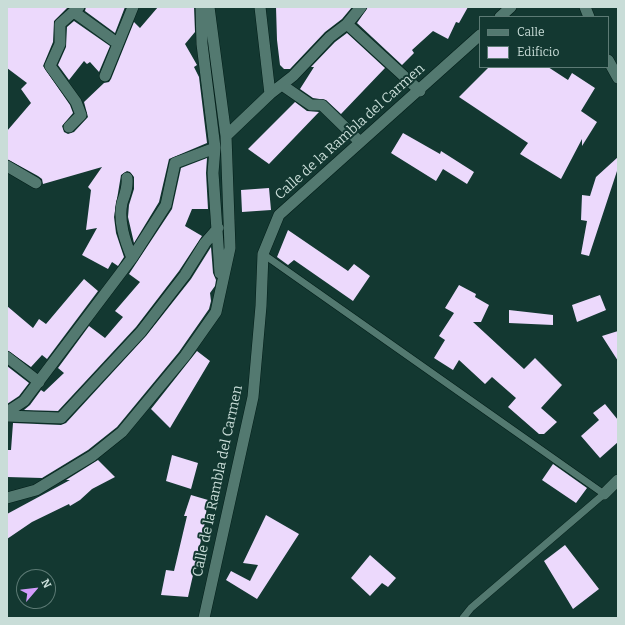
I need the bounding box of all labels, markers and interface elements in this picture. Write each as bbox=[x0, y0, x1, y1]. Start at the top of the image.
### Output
legend bbox=[479, 16, 609, 68]
text: Calle bbox=[517, 25, 545, 39]
text: Edificio bbox=[517, 45, 559, 59]
street label: Calle de la Rambla del Carmen bbox=[272, 60, 428, 204]
street label: Calle de la Rambla del Carmen bbox=[189, 384, 247, 578]
north arrow bbox=[16, 569, 56, 609]
text: N bbox=[38, 577, 54, 590]

